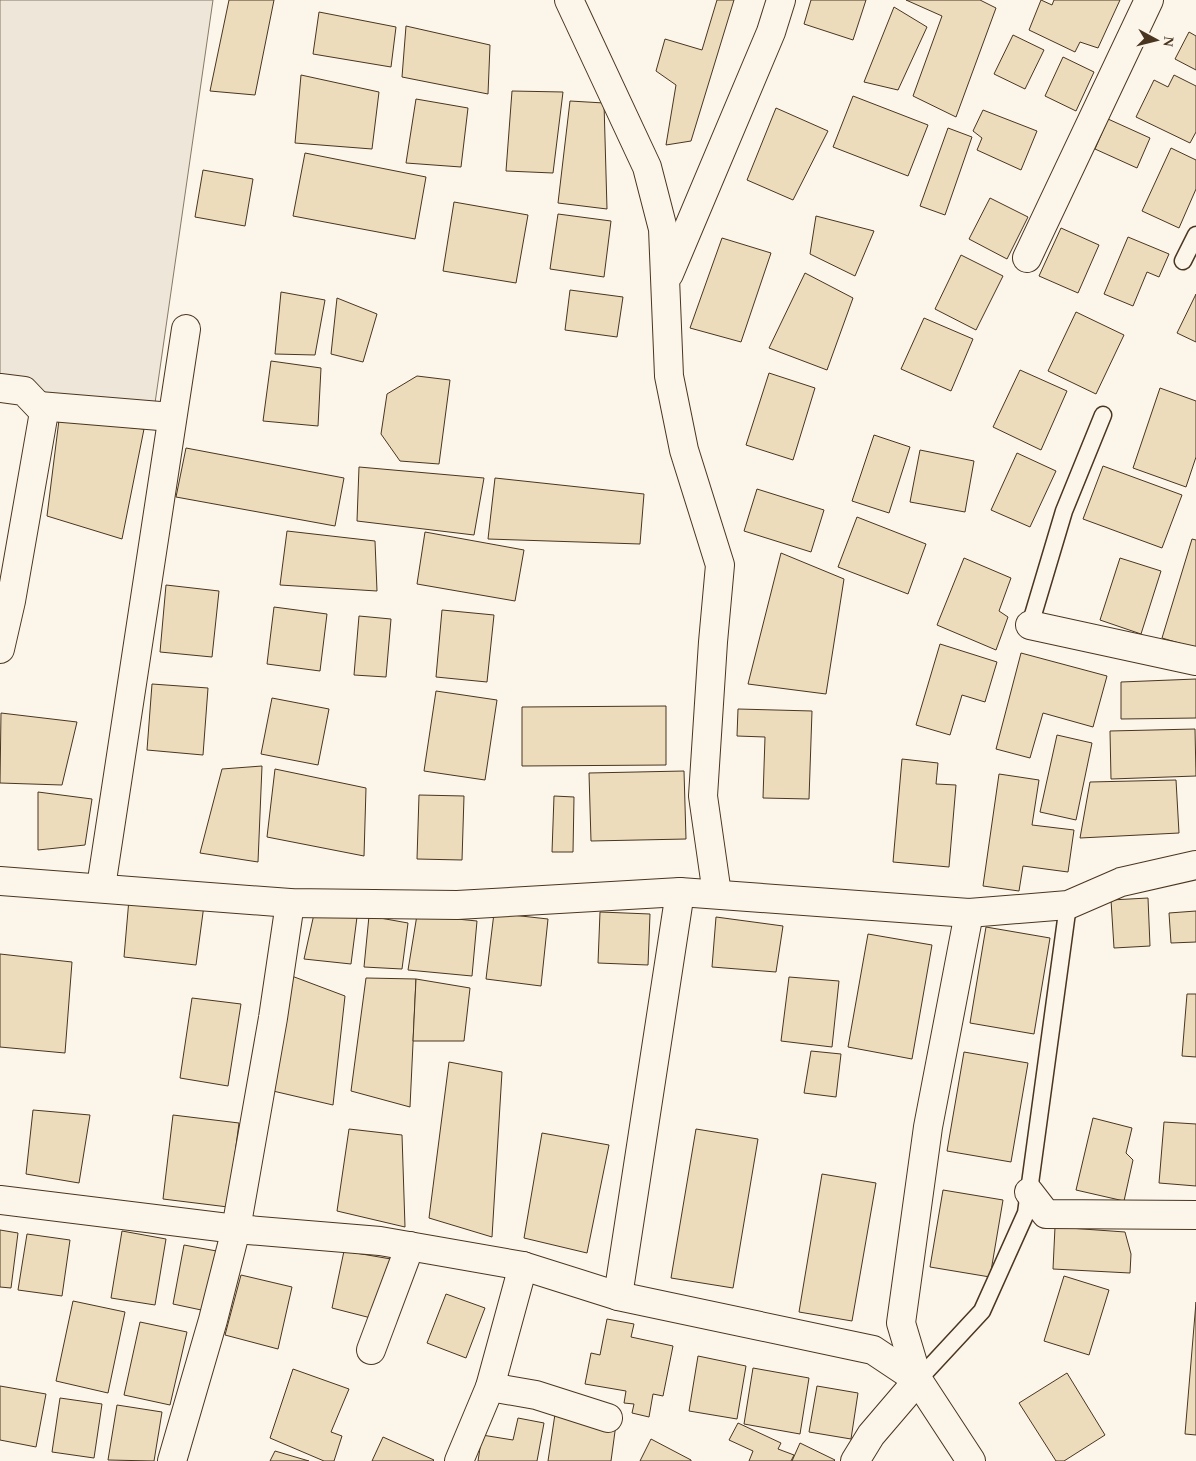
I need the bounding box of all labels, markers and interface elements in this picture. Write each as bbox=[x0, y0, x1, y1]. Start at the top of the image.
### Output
north arrow bbox=[1131, 15, 1181, 65]
text: N bbox=[1160, 36, 1176, 47]

